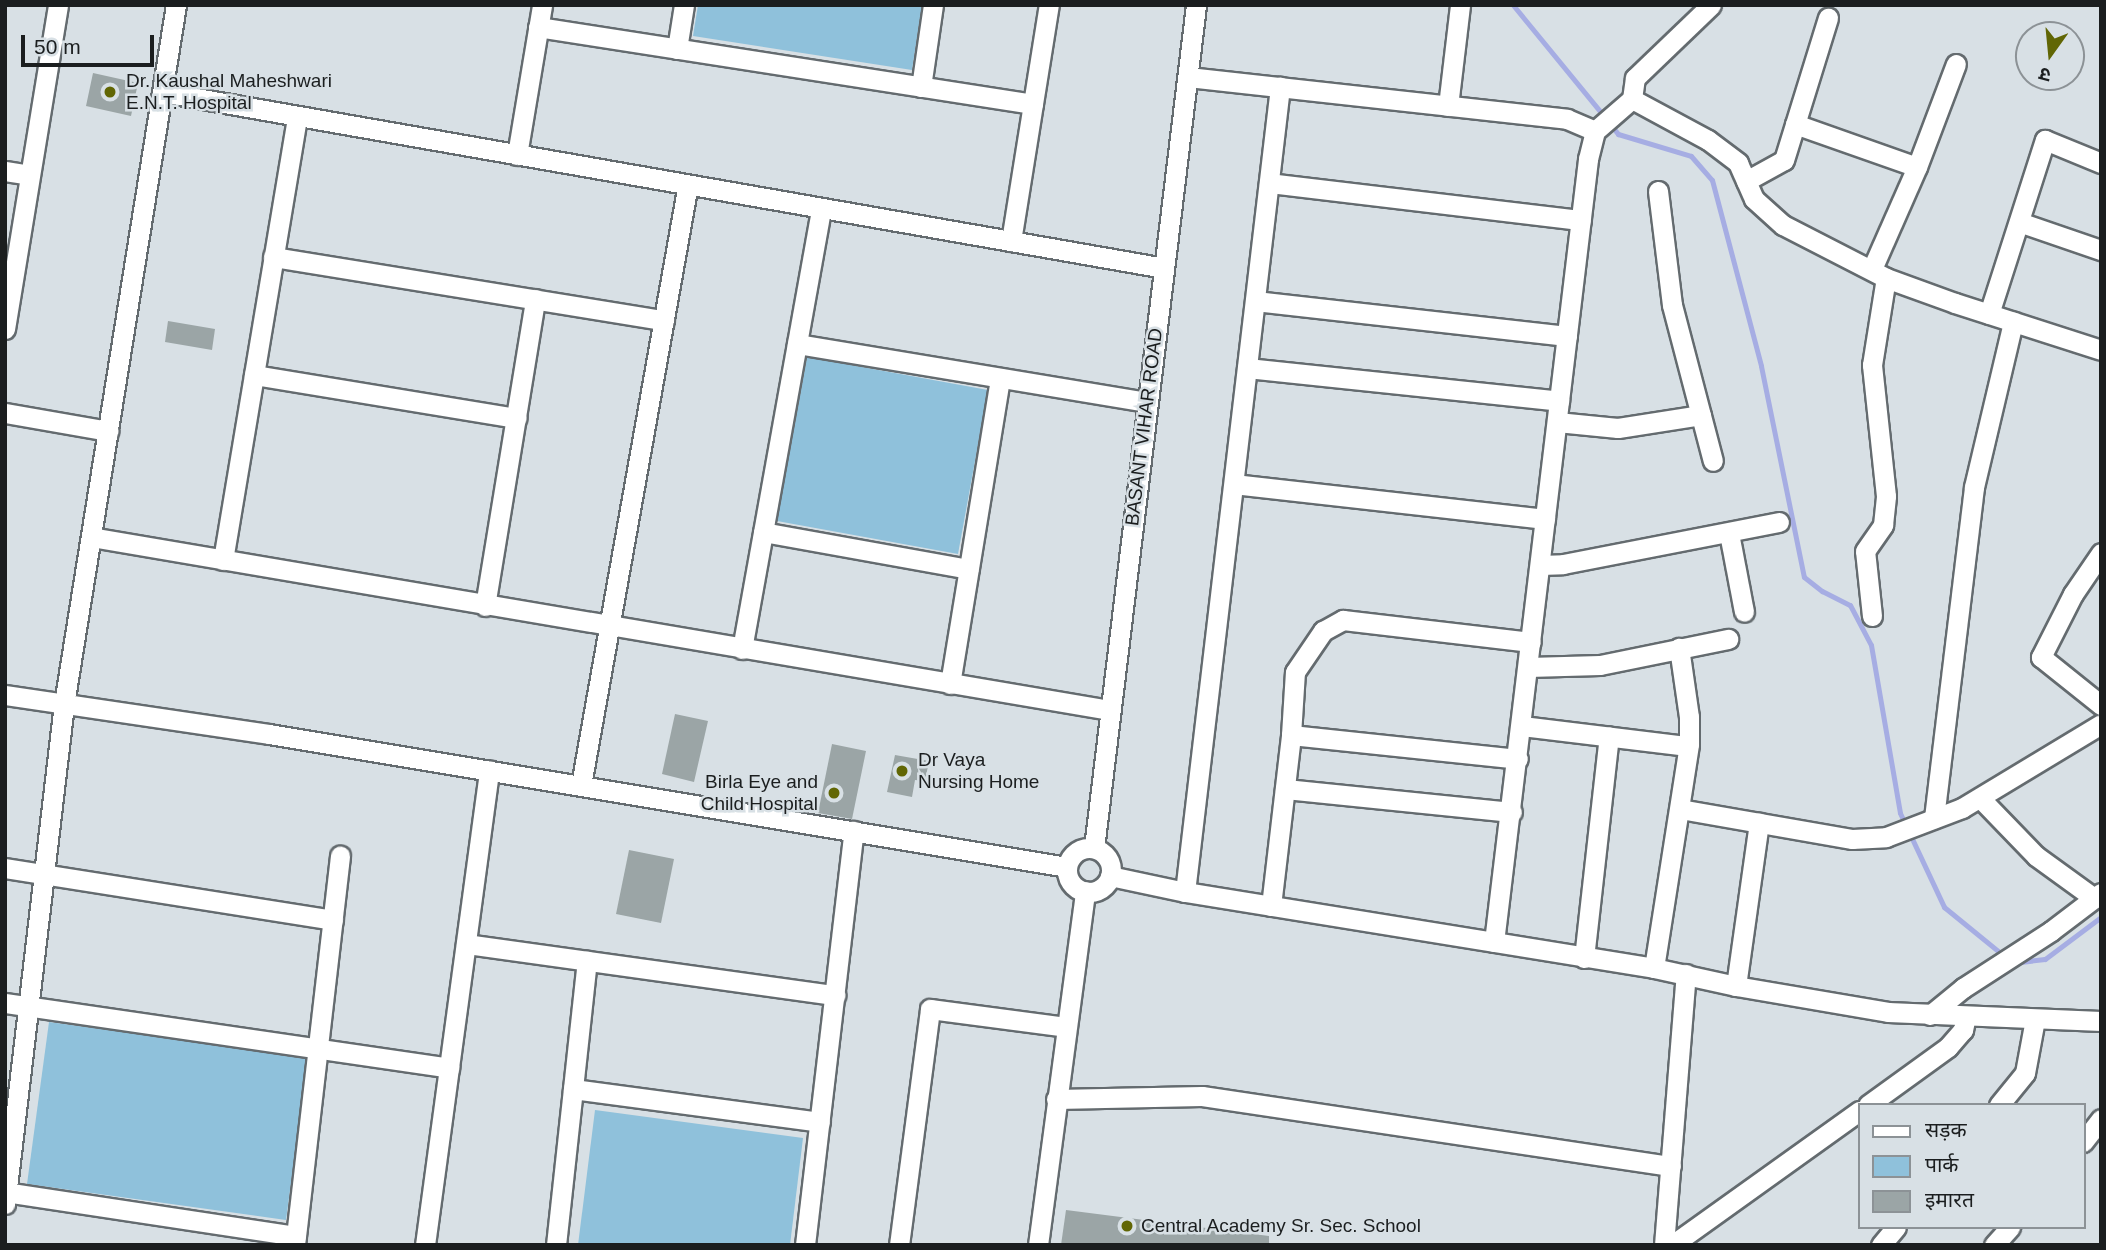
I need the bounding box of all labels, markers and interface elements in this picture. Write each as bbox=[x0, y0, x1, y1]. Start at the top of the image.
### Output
scale bar bbox=[24, 21, 158, 65]
north arrow bbox=[2015, 21, 2085, 91]
text: 50 m bbox=[34, 35, 81, 58]
text: उ bbox=[2037, 63, 2053, 86]
place label: Dr. Kaushal Maheshwari E.N.T. Hospital bbox=[126, 70, 332, 114]
marker: Dr. Kaushal Maheshwari E.N.T. Hospital bbox=[100, 82, 120, 102]
street label: BASANT VIHAR ROAD bbox=[1121, 327, 1167, 527]
place label: Dr Vaya Nursing Home bbox=[918, 749, 1039, 793]
marker: Dr Vaya Nursing Home bbox=[892, 761, 912, 781]
place label: Birla Eye and Child Hospital bbox=[701, 771, 818, 815]
marker: Birla Eye and Child Hospital bbox=[824, 783, 844, 803]
legend bbox=[1857, 1103, 2085, 1229]
text: सड़क bbox=[1925, 1118, 1967, 1141]
text: पार्क bbox=[1925, 1153, 1959, 1176]
text: इमारत bbox=[1925, 1188, 1974, 1211]
place label: Central Academy Sr. Sec. School bbox=[1141, 1215, 1422, 1237]
marker: Central Academy Sr. Sec. School bbox=[1119, 1218, 1135, 1234]

